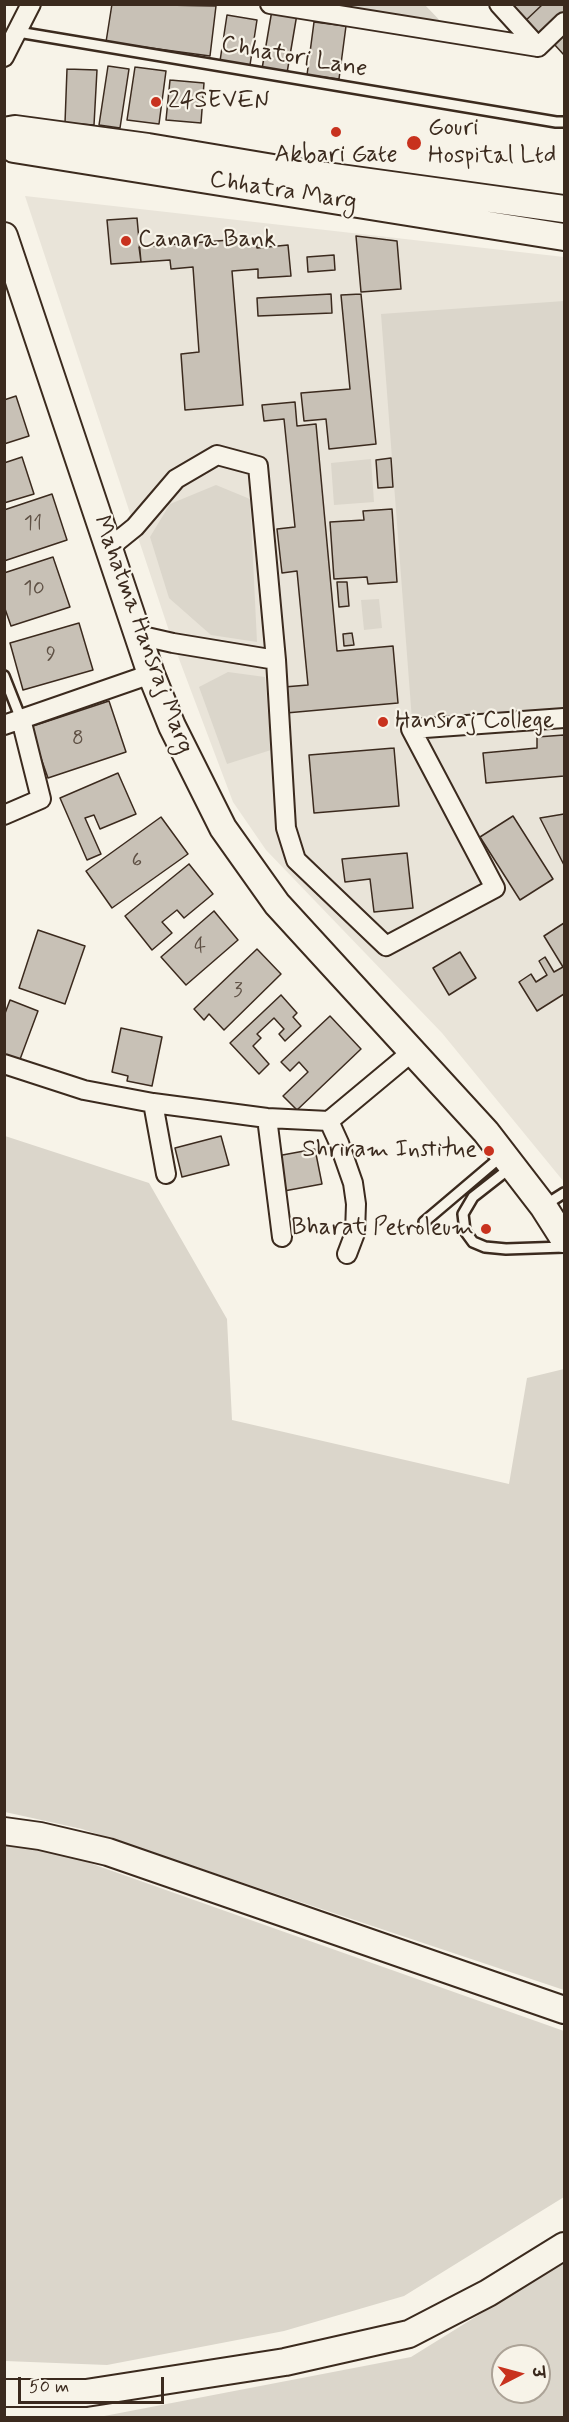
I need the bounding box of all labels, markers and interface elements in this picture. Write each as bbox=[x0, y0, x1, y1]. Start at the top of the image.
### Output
street label: Chhatori Lane bbox=[219, 31, 369, 85]
place label: 24SEVEN bbox=[168, 88, 269, 116]
marker: 24SEVEN bbox=[149, 95, 163, 109]
place label: Gouri Hospital Ltd bbox=[428, 115, 556, 171]
marker: Akbari Gate bbox=[329, 125, 343, 139]
marker: Gouri Hospital Ltd bbox=[405, 134, 423, 152]
place label: Akbari Gate bbox=[275, 142, 397, 170]
street label: Chhatra Marg bbox=[207, 166, 359, 218]
place label: Canara Bank bbox=[138, 227, 276, 255]
marker: Canara Bank bbox=[119, 234, 133, 248]
house number: 11 bbox=[24, 512, 42, 538]
street label: Mahatma Hansraj Marg bbox=[86, 512, 198, 758]
house number: 10 bbox=[23, 577, 45, 603]
house number: 9 bbox=[46, 643, 56, 669]
place label: Hansraj College bbox=[395, 708, 554, 736]
marker: Hansraj College bbox=[376, 715, 390, 729]
house number: 8 bbox=[72, 727, 84, 753]
house number: 6 bbox=[132, 849, 142, 875]
house number: 4 bbox=[194, 935, 206, 961]
house number: 3 bbox=[233, 979, 243, 1005]
place label: Shriram Institue bbox=[302, 1137, 477, 1165]
marker: Shriram Institue bbox=[482, 1144, 496, 1158]
place label: Bharat Petroleum bbox=[291, 1215, 474, 1243]
marker: Bharat Petroleum bbox=[479, 1222, 493, 1236]
north arrow bbox=[491, 2344, 551, 2404]
scale bar bbox=[21, 2365, 166, 2403]
text: उ bbox=[526, 2366, 548, 2379]
text: 50 m bbox=[29, 2375, 69, 2399]

